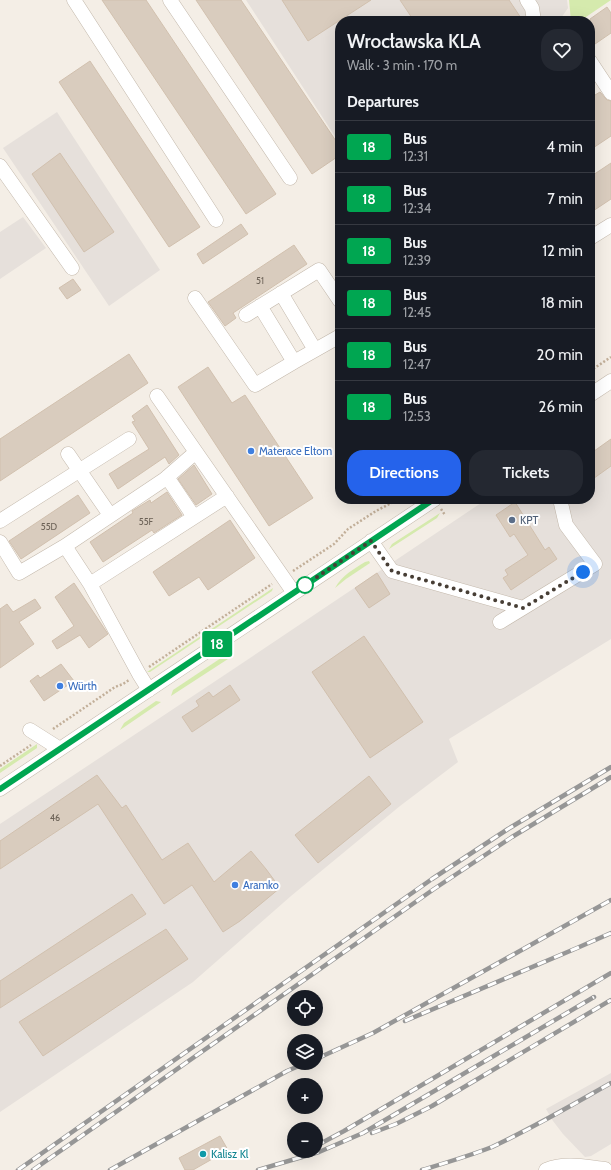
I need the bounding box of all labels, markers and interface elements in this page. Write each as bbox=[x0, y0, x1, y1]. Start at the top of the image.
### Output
button: heart bbox=[541, 29, 583, 71]
text: Wrocławska KLA bbox=[347, 30, 481, 53]
text: Walk · 3 min · 170 m bbox=[347, 57, 457, 73]
text: Departures bbox=[347, 93, 419, 111]
text: Bus bbox=[403, 130, 427, 148]
text: 18 bbox=[362, 138, 376, 156]
text: 4 min bbox=[546, 138, 583, 156]
text: 12:31 bbox=[403, 148, 428, 164]
text: Bus bbox=[403, 182, 427, 200]
text: 18 bbox=[362, 190, 376, 208]
text: 7 min bbox=[547, 190, 583, 208]
text: 12:34 bbox=[403, 200, 431, 216]
text: Bus bbox=[403, 234, 427, 252]
text: 18 bbox=[362, 242, 376, 260]
text: 12 min bbox=[542, 242, 583, 260]
text: 12:39 bbox=[403, 252, 431, 268]
house number: 51 bbox=[256, 275, 264, 286]
text: Bus bbox=[403, 286, 427, 304]
text: 18 bbox=[362, 294, 376, 312]
text: 18 min bbox=[541, 294, 583, 312]
text: 12:45 bbox=[403, 304, 431, 320]
text: Bus bbox=[403, 338, 427, 356]
text: 18 bbox=[362, 346, 376, 364]
text: 20 min bbox=[537, 346, 583, 364]
text: 12:47 bbox=[403, 356, 431, 372]
text: Bus bbox=[403, 390, 427, 408]
text: 18 bbox=[362, 398, 376, 416]
text: 26 min bbox=[539, 398, 583, 416]
text: 12:53 bbox=[403, 408, 431, 424]
place label: Materace Eltom bbox=[259, 444, 332, 458]
marker: Materace Eltom bbox=[246, 446, 256, 456]
button: Directions bbox=[347, 450, 461, 496]
button: Tickets bbox=[469, 450, 583, 496]
place label: KPT bbox=[520, 513, 539, 527]
marker: KPT bbox=[507, 515, 517, 525]
house number: 55F bbox=[139, 516, 154, 527]
house number: 55D bbox=[41, 521, 58, 532]
your location bbox=[573, 562, 593, 582]
unlabelled marker bbox=[296, 576, 314, 594]
line badge: 18 bbox=[199, 631, 235, 657]
text: 18 bbox=[210, 635, 224, 653]
place label: Würth bbox=[68, 679, 97, 693]
marker: Würth bbox=[55, 681, 65, 691]
house number: 46 bbox=[50, 812, 60, 823]
place label: Aramko bbox=[243, 878, 279, 892]
marker: Aramko bbox=[230, 880, 240, 890]
map controls bbox=[287, 990, 323, 1158]
button: locate bbox=[287, 990, 323, 1026]
button: layers bbox=[287, 1034, 323, 1070]
button: + bbox=[287, 1078, 323, 1114]
button: − bbox=[287, 1122, 323, 1158]
place label: Kalisz Kl bbox=[211, 1147, 249, 1161]
marker: Kalisz Kl bbox=[198, 1149, 208, 1159]

